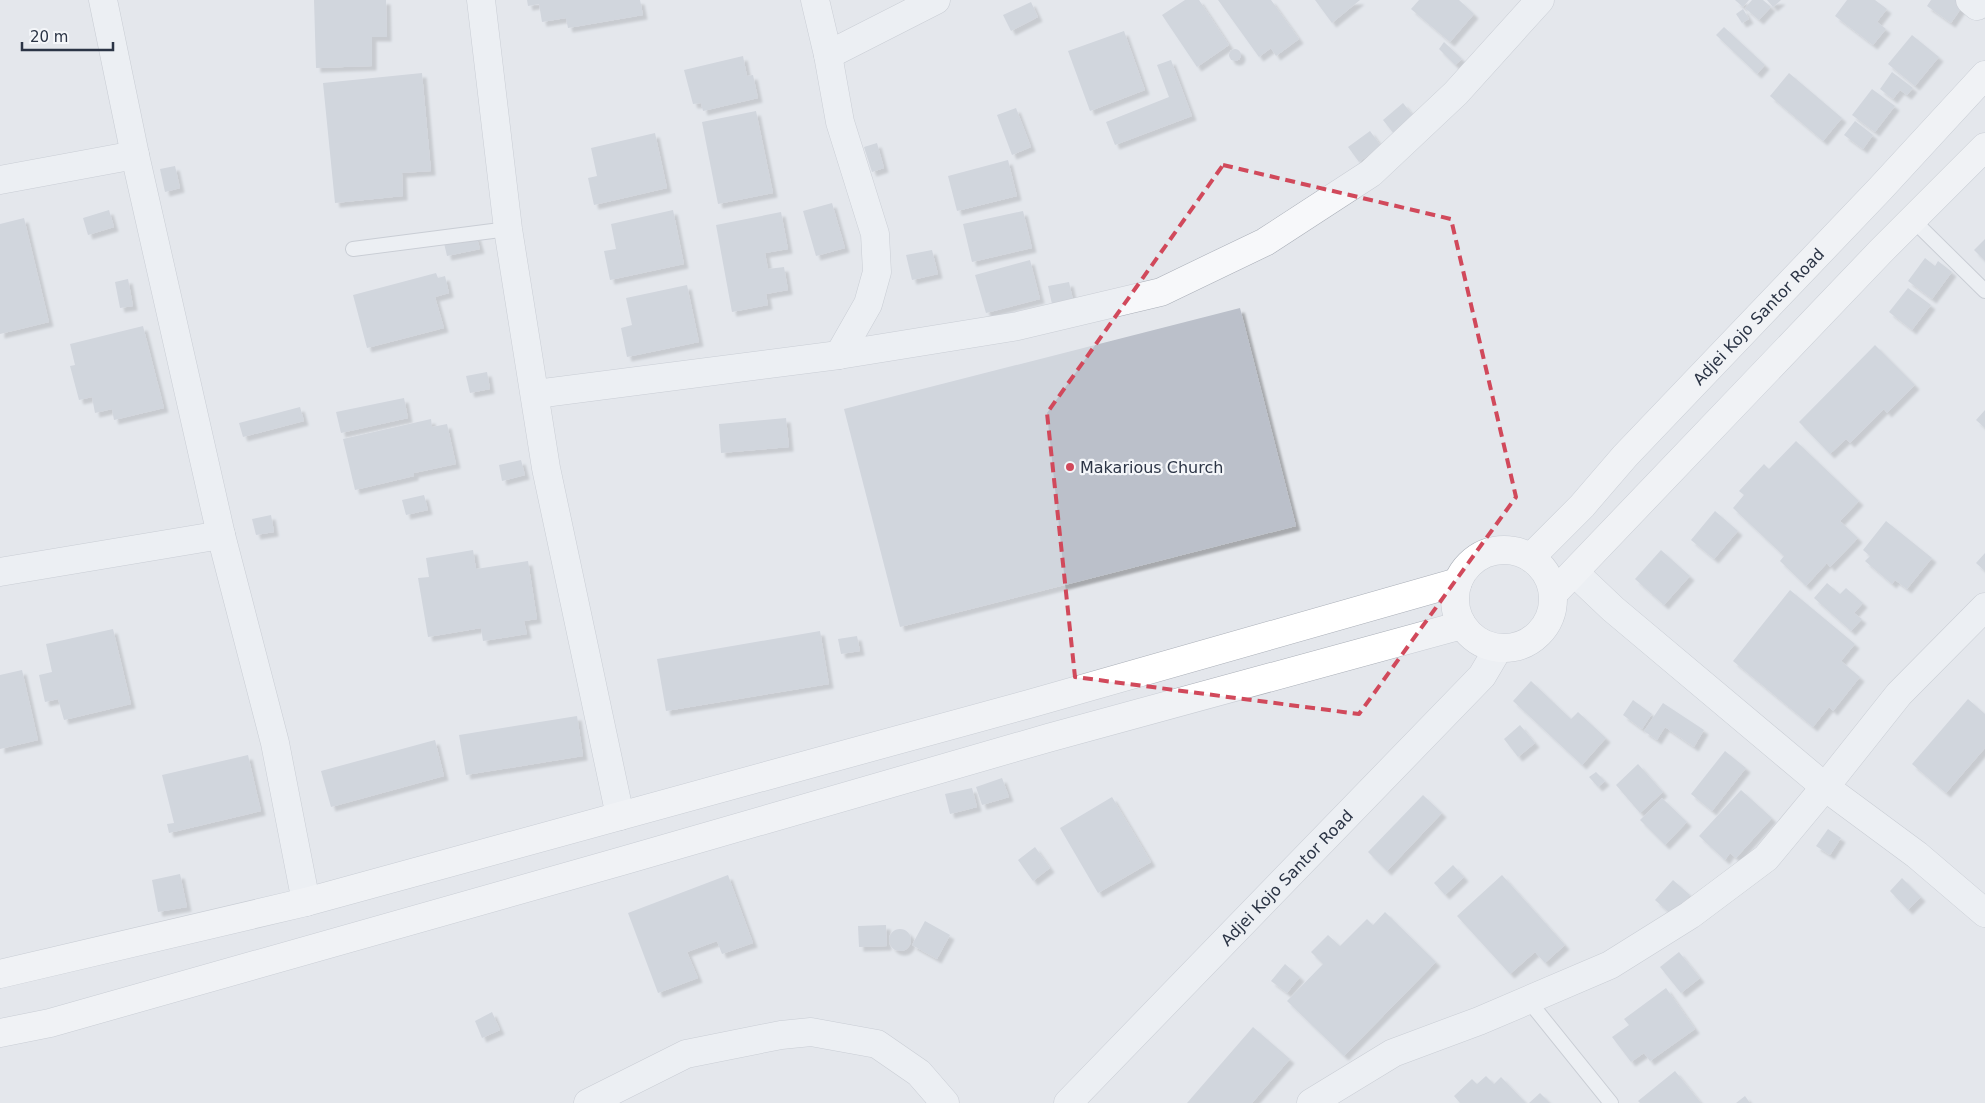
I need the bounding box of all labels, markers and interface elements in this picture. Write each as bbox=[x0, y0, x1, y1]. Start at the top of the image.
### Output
scale bar bbox=[22, 20, 114, 52]
text: 20 m bbox=[30, 28, 68, 46]
street label: Adjei Kojo Santor Road bbox=[1689, 245, 1828, 389]
place label: Makarious Church bbox=[1080, 458, 1223, 477]
marker: Makarious Church bbox=[1064, 461, 1076, 473]
street label: Adjei Kojo Santor Road bbox=[1217, 806, 1357, 950]

